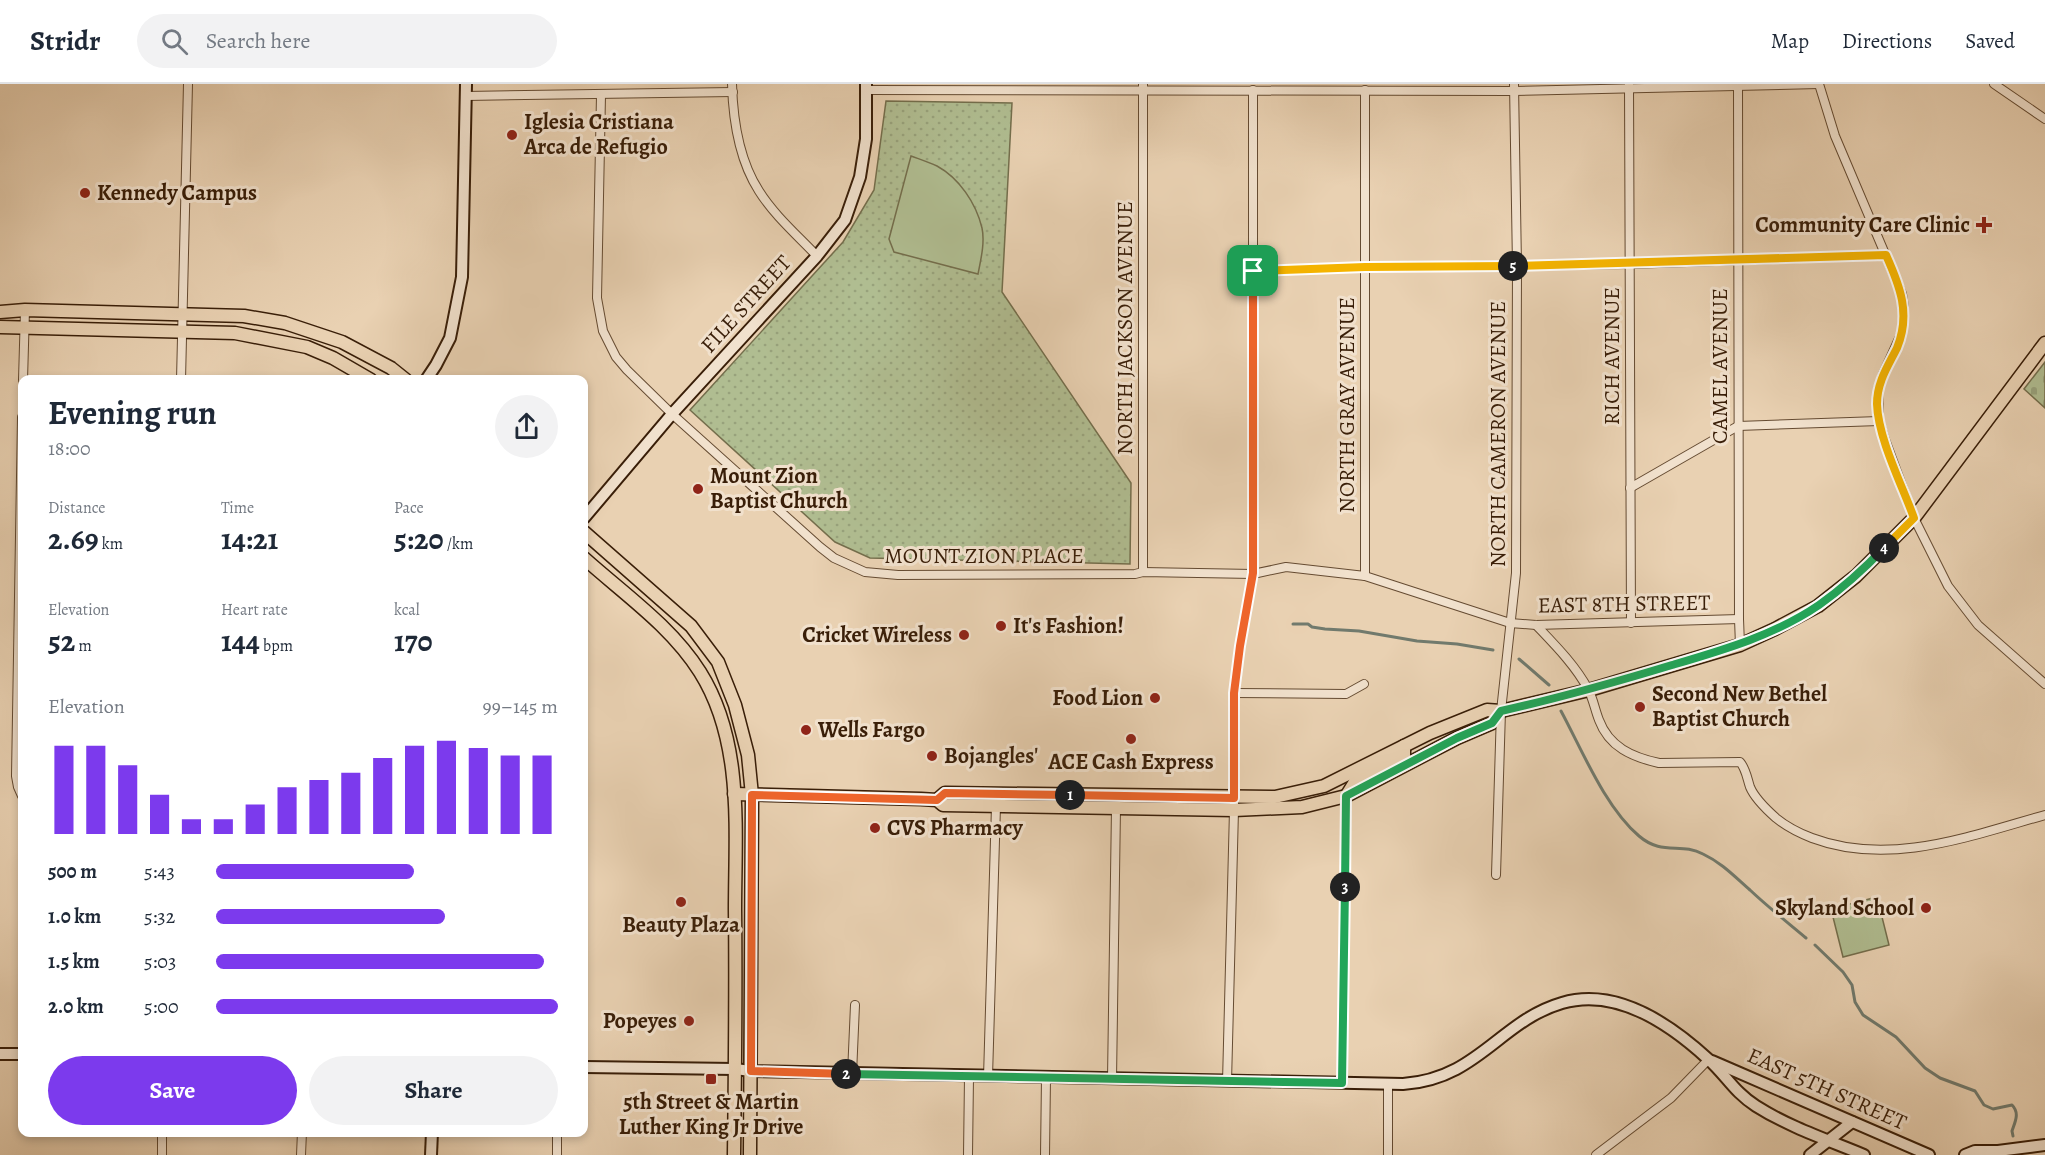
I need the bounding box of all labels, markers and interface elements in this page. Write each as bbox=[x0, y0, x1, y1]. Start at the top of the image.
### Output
search box bbox=[137, 14, 557, 68]
text: Stridr bbox=[30, 22, 101, 60]
icon: search bbox=[158, 25, 191, 58]
text: Search here bbox=[206, 26, 310, 56]
text: Map bbox=[1771, 27, 1809, 55]
text: Directions bbox=[1842, 27, 1932, 55]
text: Saved bbox=[1965, 27, 2015, 55]
place label: Iglesia Cristiana Arca de Refugio bbox=[523, 107, 674, 162]
marker: Iglesia Cristiana Arca de Refugio bbox=[505, 128, 519, 142]
place label: Kennedy Campus bbox=[97, 178, 257, 208]
marker: Kennedy Campus bbox=[78, 186, 92, 200]
street label: NORTH JACKSON AVENUE bbox=[1110, 201, 1140, 455]
place label: Community Care Clinic bbox=[1755, 210, 1970, 240]
marker: Community Care Clinic bbox=[1975, 216, 1993, 234]
pin bbox=[1227, 245, 1278, 296]
street label: FILE STREET bbox=[694, 248, 798, 360]
pin: 5 bbox=[1498, 251, 1528, 281]
icon: arrive bbox=[1236, 254, 1269, 287]
text: 5 bbox=[1510, 255, 1516, 277]
street label: RICH AVENUE bbox=[1597, 287, 1627, 425]
street label: CAMEL AVENUE bbox=[1705, 288, 1735, 444]
street label: NORTH GRAY AVENUE bbox=[1332, 297, 1362, 513]
street label: NORTH CAMERON AVENUE bbox=[1483, 301, 1513, 567]
text: Evening run bbox=[48, 390, 217, 435]
button: share bbox=[495, 395, 558, 458]
text: 18:00 bbox=[48, 435, 91, 462]
place label: Mount Zion Baptist Church bbox=[710, 461, 848, 516]
marker: Mount Zion Baptist Church bbox=[691, 482, 705, 496]
text: Distance bbox=[48, 497, 105, 519]
text: Time bbox=[221, 497, 254, 519]
text: Pace bbox=[394, 497, 424, 519]
text: 2.69 bbox=[48, 519, 99, 559]
text: 14:21 bbox=[221, 519, 278, 559]
text: 5:20 bbox=[394, 519, 444, 559]
text: km bbox=[99, 533, 123, 555]
text: /km bbox=[444, 533, 473, 555]
pin: 4 bbox=[1869, 533, 1899, 563]
text: 4 bbox=[1880, 537, 1888, 559]
street label: MOUNT ZION PLACE bbox=[884, 541, 1084, 571]
street label: EAST 8TH STREET bbox=[1537, 587, 1711, 621]
text: Elevation bbox=[48, 599, 109, 621]
text: Heart rate bbox=[221, 599, 288, 621]
text: kcal bbox=[394, 599, 420, 621]
place label: It's Fashion! bbox=[1013, 611, 1124, 641]
marker: It's Fashion! bbox=[994, 619, 1008, 633]
place label: Cricket Wireless bbox=[802, 620, 952, 650]
text: 52 bbox=[48, 621, 75, 661]
text: 144 bbox=[221, 621, 260, 661]
text: 170 bbox=[394, 621, 433, 661]
marker: Cricket Wireless bbox=[957, 628, 971, 642]
text: m bbox=[75, 635, 92, 657]
text: bpm bbox=[260, 635, 293, 657]
place label: Second New Bethel Baptist Church bbox=[1652, 679, 1827, 734]
place label: Food Lion bbox=[1052, 683, 1143, 713]
marker: Food Lion bbox=[1148, 691, 1162, 705]
text: Elevation bbox=[48, 693, 125, 720]
text: 99–145 m bbox=[483, 693, 558, 720]
marker: Second New Bethel Baptist Church bbox=[1633, 700, 1647, 714]
place label: Wells Fargo bbox=[817, 715, 925, 745]
marker: Wells Fargo bbox=[799, 723, 813, 737]
marker: ACE Cash Express bbox=[1124, 732, 1138, 746]
place label: Bojangles' bbox=[944, 741, 1038, 771]
place label: ACE Cash Express bbox=[1047, 747, 1214, 777]
marker: Bojangles' bbox=[925, 749, 939, 763]
pin: 1 bbox=[1055, 780, 1085, 810]
text: 1 bbox=[1067, 784, 1073, 806]
place label: CVS Pharmacy bbox=[887, 813, 1024, 843]
marker: CVS Pharmacy bbox=[868, 821, 882, 835]
text: 500 m bbox=[48, 858, 97, 885]
text: 5:43 bbox=[144, 858, 175, 885]
pin: 3 bbox=[1330, 872, 1360, 902]
text: 3 bbox=[1342, 876, 1348, 898]
place label: Skyland School bbox=[1775, 893, 1914, 923]
marker: Beauty Plaza bbox=[674, 895, 688, 909]
marker: Skyland School bbox=[1919, 901, 1933, 915]
text: 1.0 km bbox=[48, 903, 101, 930]
text: 5:32 bbox=[144, 903, 175, 930]
place label: Beauty Plaza bbox=[622, 910, 740, 940]
text: 1.5 km bbox=[48, 948, 100, 975]
text: 5:03 bbox=[144, 948, 176, 975]
text: 2.0 km bbox=[48, 993, 104, 1020]
text: 5:00 bbox=[144, 993, 179, 1020]
place label: Popeyes bbox=[603, 1006, 677, 1036]
marker: Popeyes bbox=[682, 1014, 696, 1028]
street label: EAST 5TH STREET bbox=[1743, 1040, 1911, 1138]
button: Save bbox=[48, 1056, 297, 1125]
button: Share bbox=[309, 1056, 558, 1125]
pin: 2 bbox=[831, 1059, 861, 1089]
text: 2 bbox=[842, 1063, 850, 1085]
marker: 5th Street & Martin Luther King Jr Drive bbox=[704, 1072, 718, 1086]
place label: 5th Street & Martin Luther King Jr Drive bbox=[619, 1087, 803, 1142]

